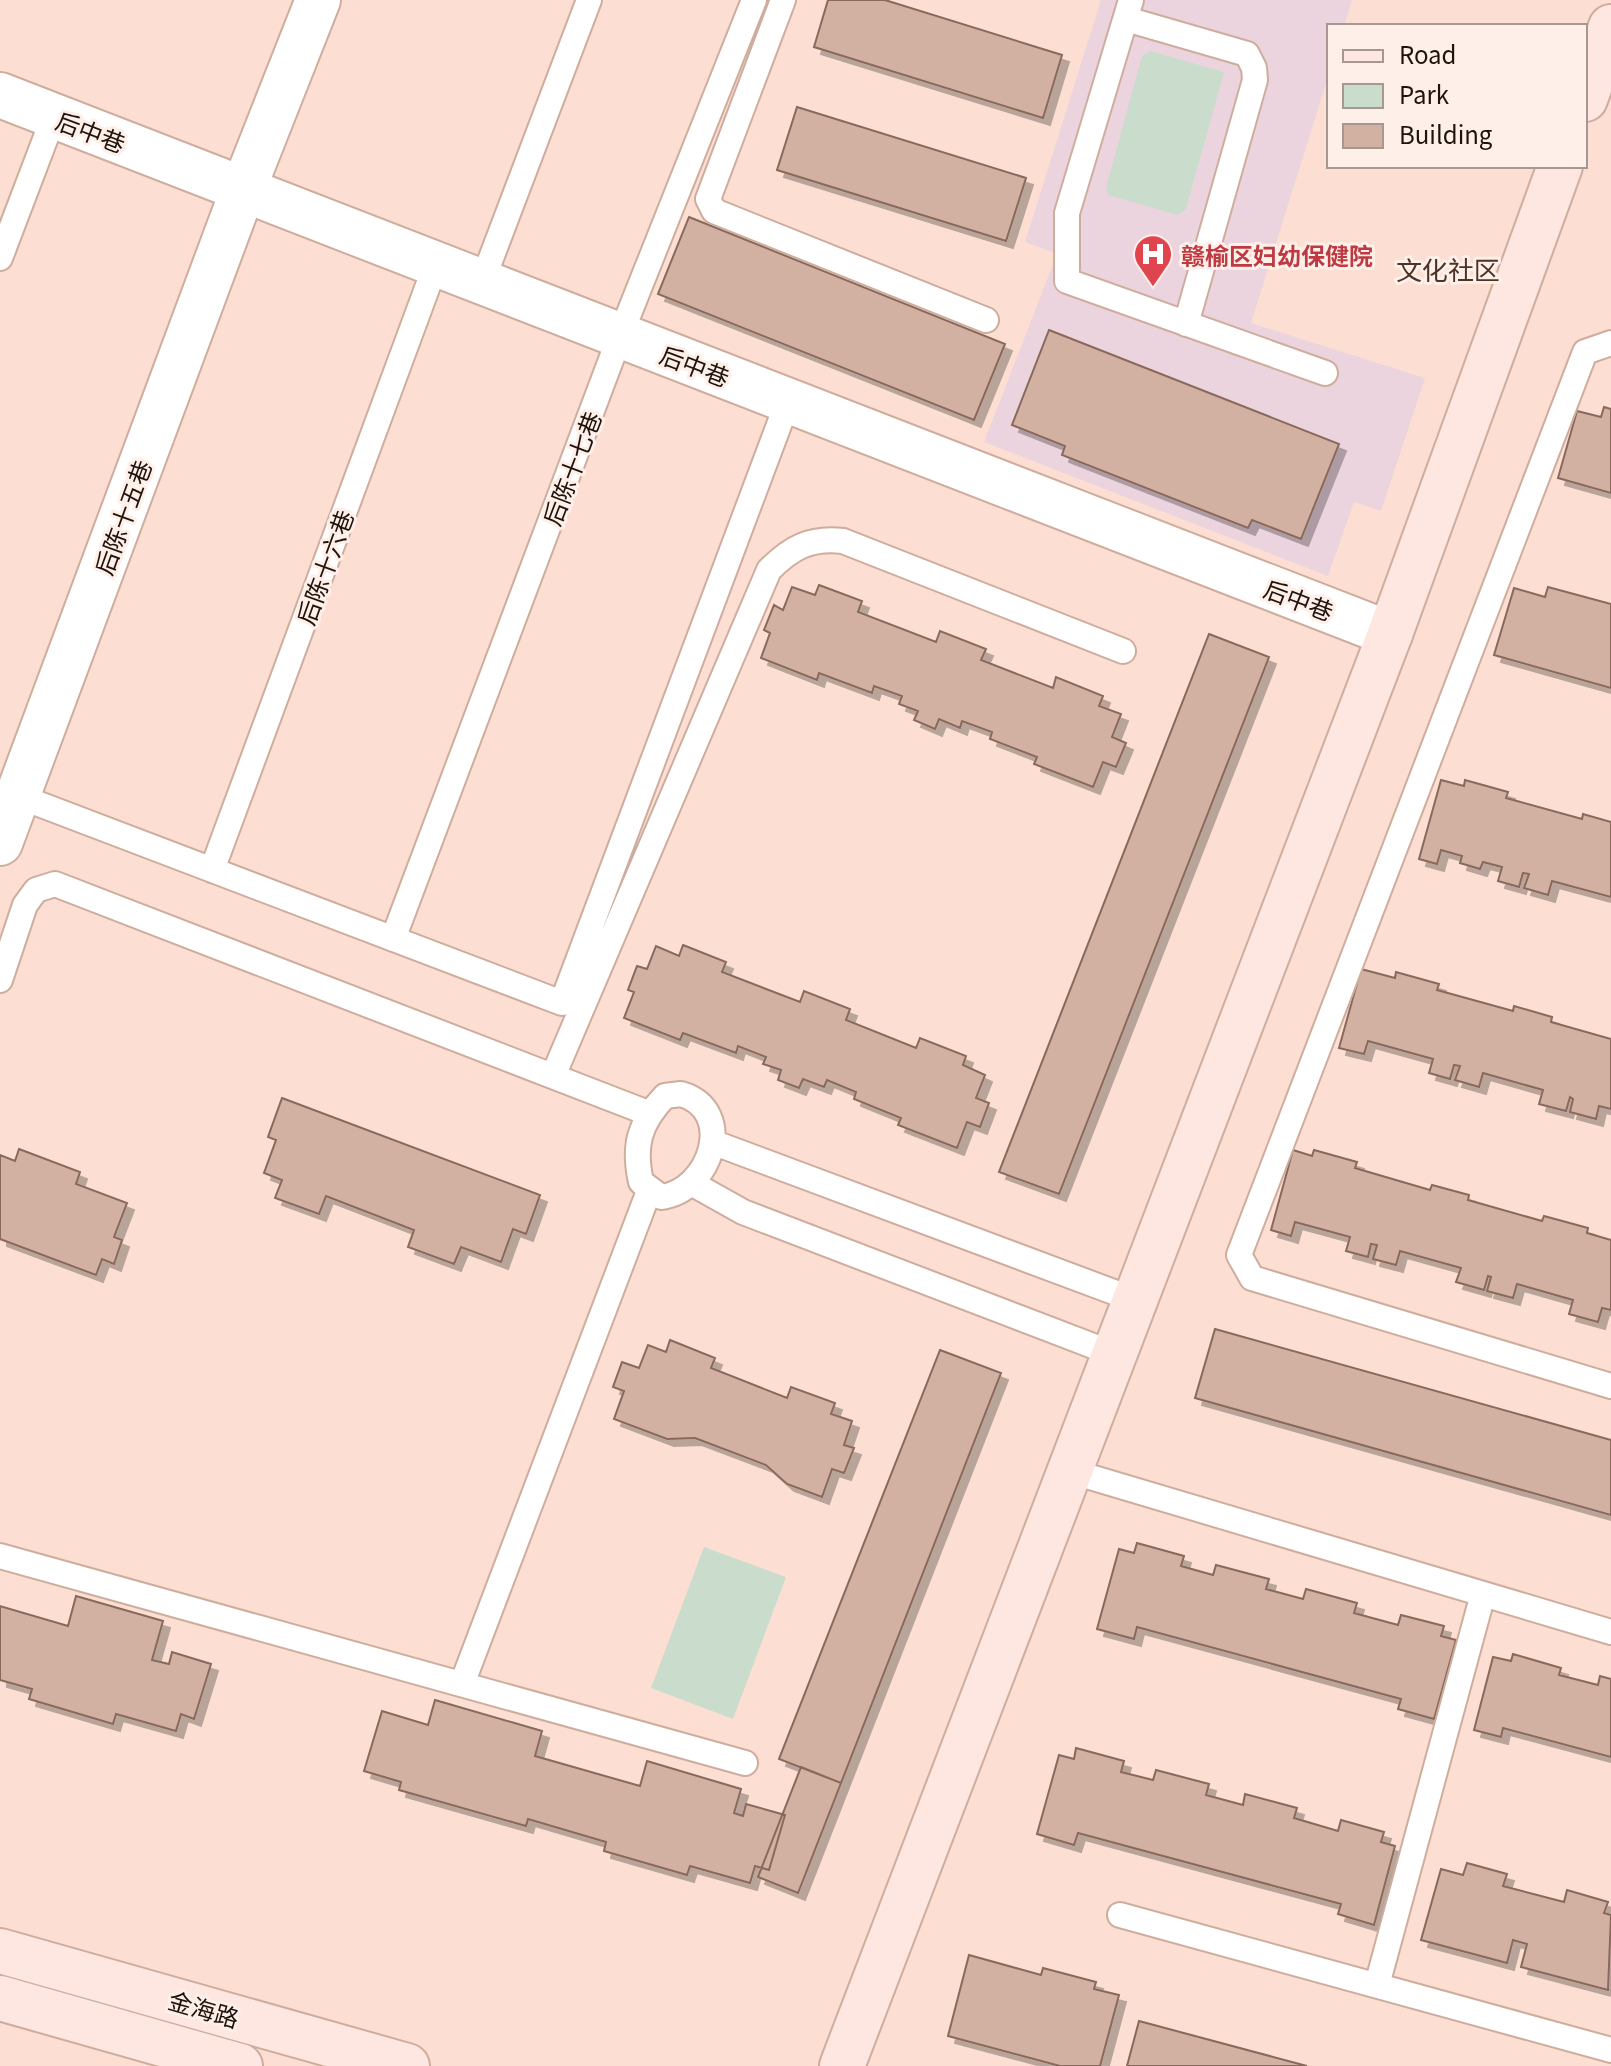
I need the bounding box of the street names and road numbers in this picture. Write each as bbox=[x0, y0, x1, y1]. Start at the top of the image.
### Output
street label: 后中巷 bbox=[51, 102, 131, 160]
street label: 后中巷 bbox=[655, 336, 735, 394]
street label: 后陈十七巷 bbox=[533, 406, 609, 530]
street label: 后陈十五巷 bbox=[85, 455, 159, 579]
street label: 后陈十六巷 bbox=[287, 505, 361, 629]
street label: 后中巷 bbox=[1259, 570, 1339, 628]
street label: 金海路 bbox=[165, 1981, 243, 2035]

